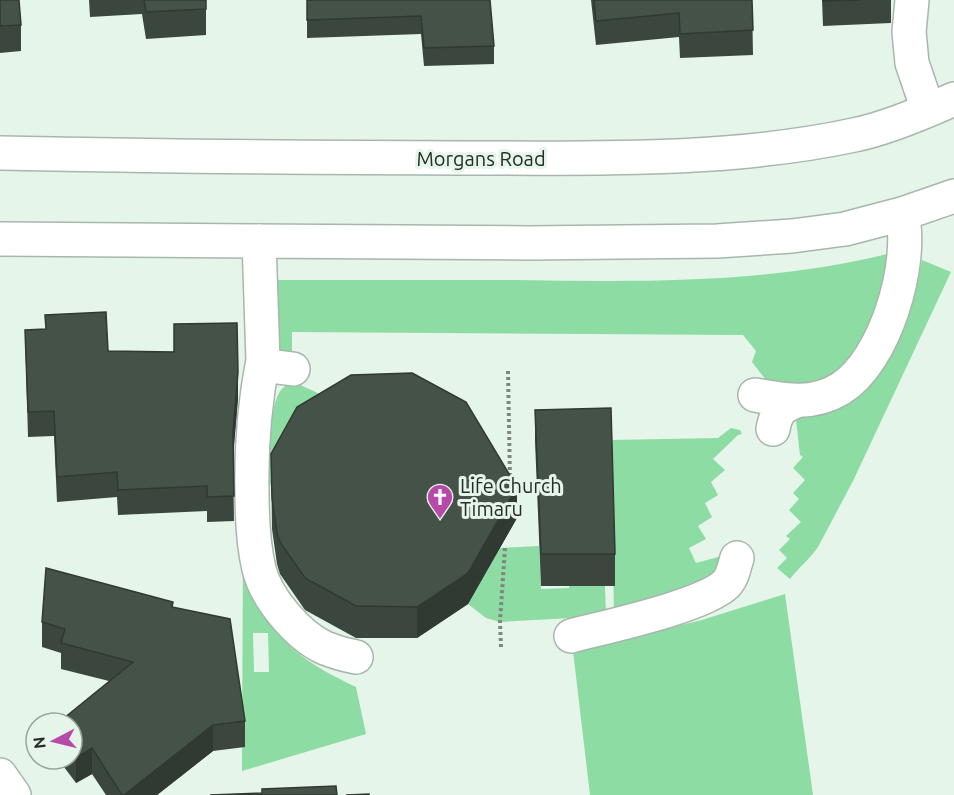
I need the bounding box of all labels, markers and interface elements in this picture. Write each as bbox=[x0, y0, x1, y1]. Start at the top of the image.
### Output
street label: Morgans Road bbox=[416, 147, 546, 170]
place label: Life Church Timaru bbox=[460, 474, 562, 520]
church icon: Life Church Timaru bbox=[425, 482, 455, 520]
north arrow bbox=[24, 711, 84, 771]
text: N bbox=[29, 736, 49, 750]

